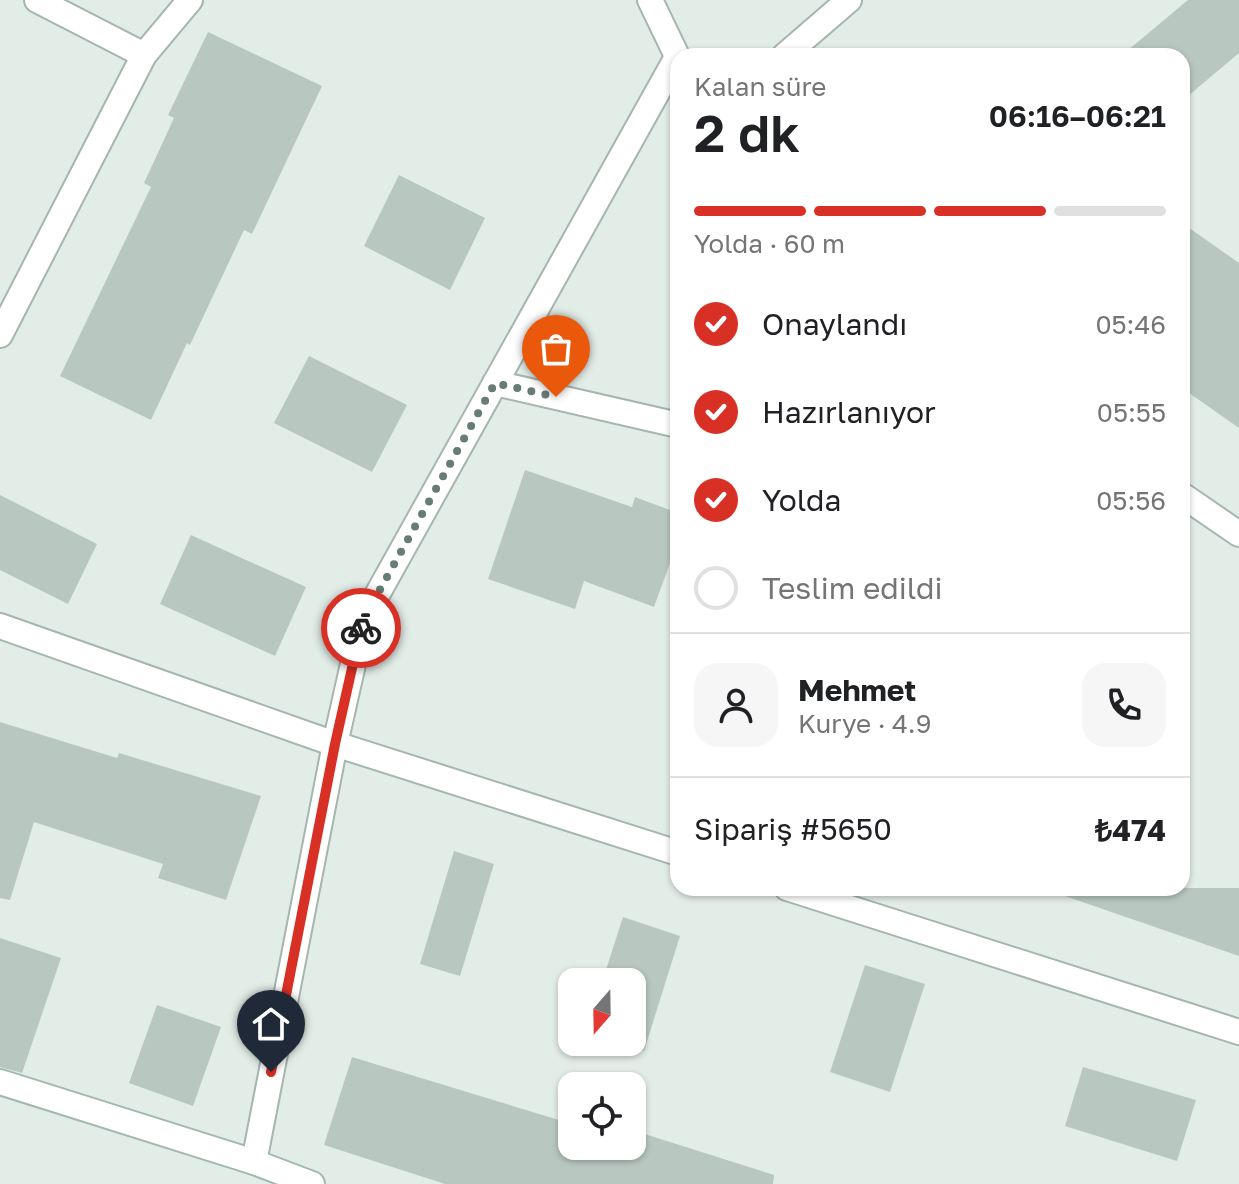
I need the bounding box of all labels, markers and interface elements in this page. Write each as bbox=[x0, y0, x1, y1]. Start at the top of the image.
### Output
text: Kalan süre bbox=[694, 71, 826, 102]
text: 06:16–06:21 bbox=[989, 98, 1166, 134]
text: 2 dk bbox=[694, 101, 800, 163]
text: Yolda · 60 m bbox=[694, 228, 845, 259]
icon: check bbox=[694, 302, 738, 346]
text: Onaylandı bbox=[762, 306, 907, 342]
text: 05:46 bbox=[1095, 309, 1166, 340]
pin bbox=[522, 315, 590, 397]
icon: bag bbox=[534, 327, 578, 371]
icon: check bbox=[694, 390, 738, 434]
text: Hazırlanıyor bbox=[762, 394, 936, 430]
text: 05:55 bbox=[1097, 397, 1166, 428]
icon: check bbox=[694, 478, 738, 522]
text: Yolda bbox=[762, 482, 842, 518]
text: 05:56 bbox=[1096, 485, 1166, 516]
text: Teslim edildi bbox=[762, 570, 943, 606]
courier bbox=[321, 588, 401, 668]
icon: bike bbox=[339, 606, 383, 650]
button: person bbox=[694, 663, 778, 747]
button: phone bbox=[1082, 663, 1166, 747]
text: Mehmet bbox=[798, 672, 916, 708]
text: Kurye · 4.9 bbox=[798, 708, 931, 739]
text: Sipariş #5650 bbox=[694, 811, 892, 847]
text: ₺474 bbox=[1095, 812, 1166, 848]
north arrow bbox=[558, 968, 646, 1056]
map controls bbox=[558, 968, 646, 1160]
pin bbox=[237, 990, 305, 1072]
icon: home bbox=[249, 1002, 293, 1046]
button: locate bbox=[558, 1072, 646, 1160]

